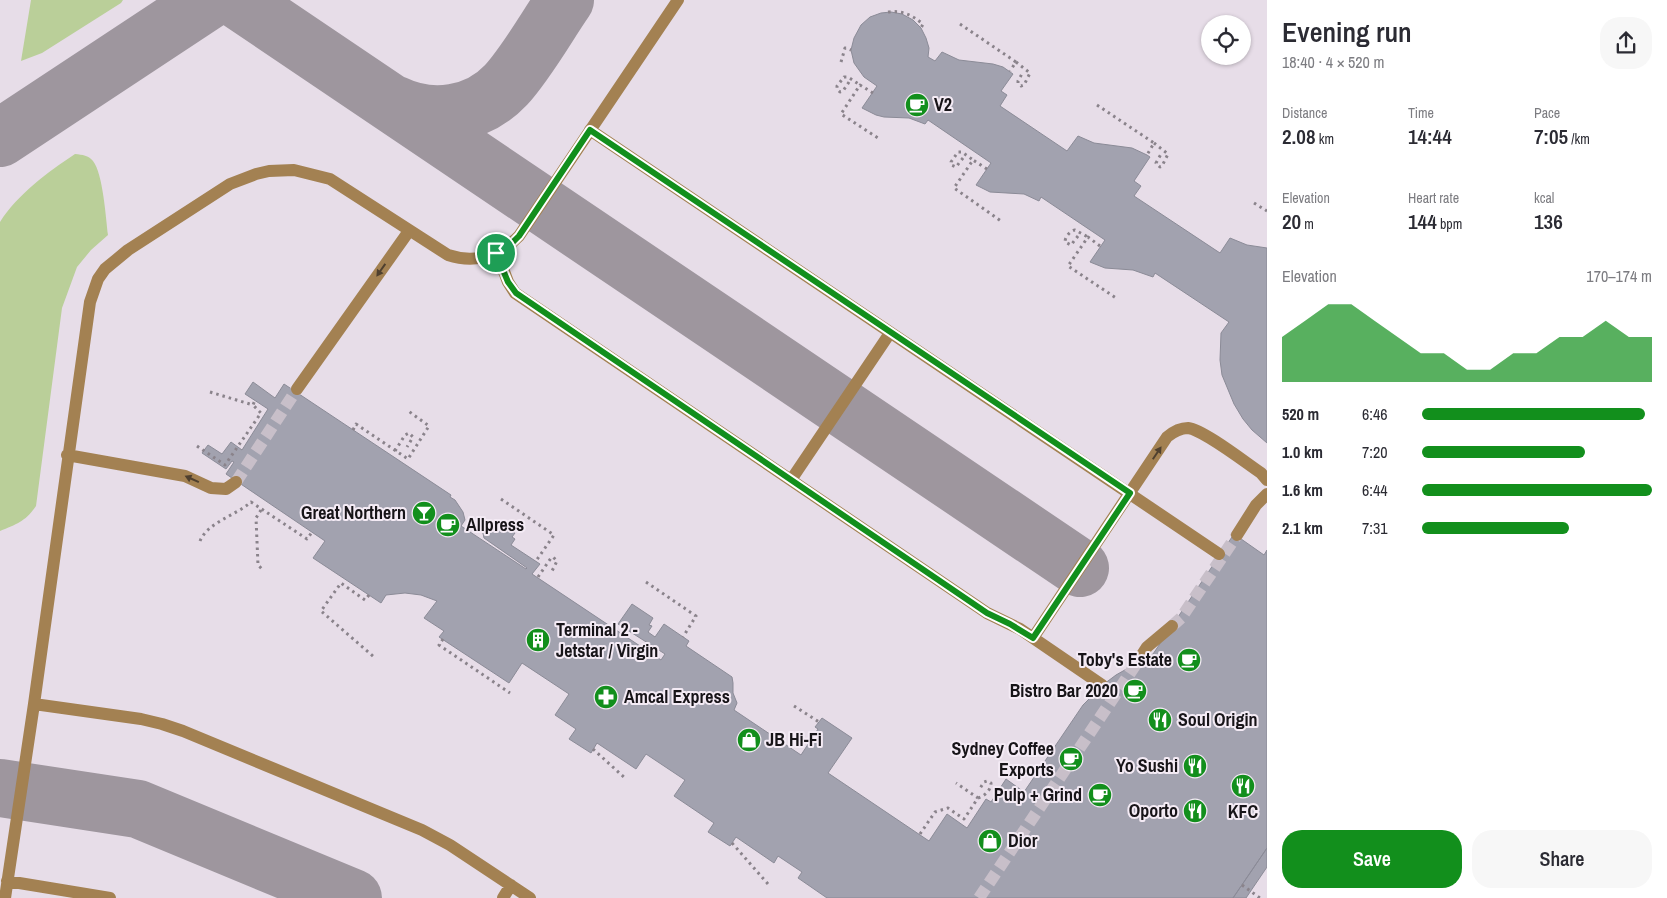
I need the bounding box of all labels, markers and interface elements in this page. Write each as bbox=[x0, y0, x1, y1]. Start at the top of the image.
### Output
text: Evening run bbox=[1282, 13, 1412, 51]
map controls bbox=[1201, 15, 1251, 65]
button: locate bbox=[1201, 15, 1251, 65]
button: share bbox=[1600, 17, 1652, 69]
text: 18:40 · 4 × 520 m bbox=[1282, 51, 1385, 73]
cafe icon: V2 bbox=[904, 92, 930, 118]
place label: V2 bbox=[934, 92, 952, 117]
text: Distance bbox=[1282, 104, 1327, 122]
text: Time bbox=[1408, 104, 1434, 122]
text: Pace bbox=[1534, 104, 1560, 122]
text: 2.08 bbox=[1282, 122, 1316, 151]
text: 14:44 bbox=[1408, 122, 1452, 151]
text: 7:05 bbox=[1534, 122, 1568, 151]
text: km bbox=[1316, 130, 1334, 148]
text: /km bbox=[1568, 130, 1590, 148]
text: Elevation bbox=[1282, 189, 1330, 207]
text: Heart rate bbox=[1408, 189, 1459, 207]
text: kcal bbox=[1534, 189, 1554, 207]
text: 20 bbox=[1282, 207, 1301, 236]
text: 144 bbox=[1408, 207, 1437, 236]
text: 136 bbox=[1534, 207, 1563, 236]
text: m bbox=[1301, 215, 1314, 233]
text: bpm bbox=[1437, 215, 1462, 233]
pin bbox=[475, 232, 517, 274]
icon: arrive bbox=[482, 239, 510, 267]
one-way arrow bbox=[376, 264, 386, 277]
text: Elevation bbox=[1282, 265, 1337, 287]
text: 170–174 m bbox=[1586, 265, 1652, 287]
text: 520 m bbox=[1282, 403, 1319, 425]
text: 6:46 bbox=[1362, 403, 1388, 425]
text: 1.0 km bbox=[1282, 441, 1323, 463]
text: 7:20 bbox=[1362, 441, 1388, 463]
one-way arrow bbox=[1152, 446, 1162, 460]
one-way arrow bbox=[185, 474, 199, 482]
text: 1.6 km bbox=[1282, 479, 1323, 501]
text: 6:44 bbox=[1362, 479, 1388, 501]
place label: Great Northern bbox=[301, 500, 406, 525]
bar icon: Great Northern bbox=[411, 500, 437, 526]
cafe icon: Allpress bbox=[435, 512, 461, 538]
place label: Allpress bbox=[466, 512, 524, 537]
text: 2.1 km bbox=[1282, 517, 1323, 539]
text: 7:31 bbox=[1362, 517, 1388, 539]
place label: Terminal 2 - Jetstar / Virgin bbox=[556, 617, 658, 663]
building icon: Terminal 2 - Jetstar / Virgin bbox=[525, 627, 551, 653]
place label: Toby's Estate bbox=[1078, 647, 1172, 672]
cafe icon: Toby's Estate bbox=[1176, 647, 1202, 673]
place label: Bistro Bar 2020 bbox=[1010, 678, 1118, 703]
cafe icon: Bistro Bar 2020 bbox=[1122, 678, 1148, 704]
pharmacy icon: Amcal Express bbox=[593, 684, 619, 710]
place label: Amcal Express bbox=[624, 684, 730, 709]
restaurant icon: Soul Origin bbox=[1147, 707, 1173, 733]
place label: Soul Origin bbox=[1178, 707, 1258, 732]
shop icon: JB Hi-Fi bbox=[736, 727, 762, 753]
place label: JB Hi-Fi bbox=[766, 727, 822, 752]
place label: Sydney Coffee Exports bbox=[951, 736, 1054, 782]
cafe icon: Sydney Coffee Exports bbox=[1058, 746, 1084, 772]
place label: Yo Sushi bbox=[1116, 753, 1178, 778]
restaurant icon: Yo Sushi bbox=[1182, 753, 1208, 779]
restaurant icon: KFC bbox=[1230, 773, 1256, 799]
place label: Pulp + Grind bbox=[994, 782, 1082, 807]
cafe icon: Pulp + Grind bbox=[1087, 782, 1113, 808]
place label: Oporto bbox=[1129, 798, 1178, 823]
restaurant icon: Oporto bbox=[1182, 798, 1208, 824]
place label: KFC bbox=[1228, 799, 1259, 824]
shop icon: Dior bbox=[977, 828, 1003, 854]
place label: Dior bbox=[1008, 828, 1038, 853]
button: Save bbox=[1282, 830, 1462, 888]
button: Share bbox=[1472, 830, 1652, 888]

